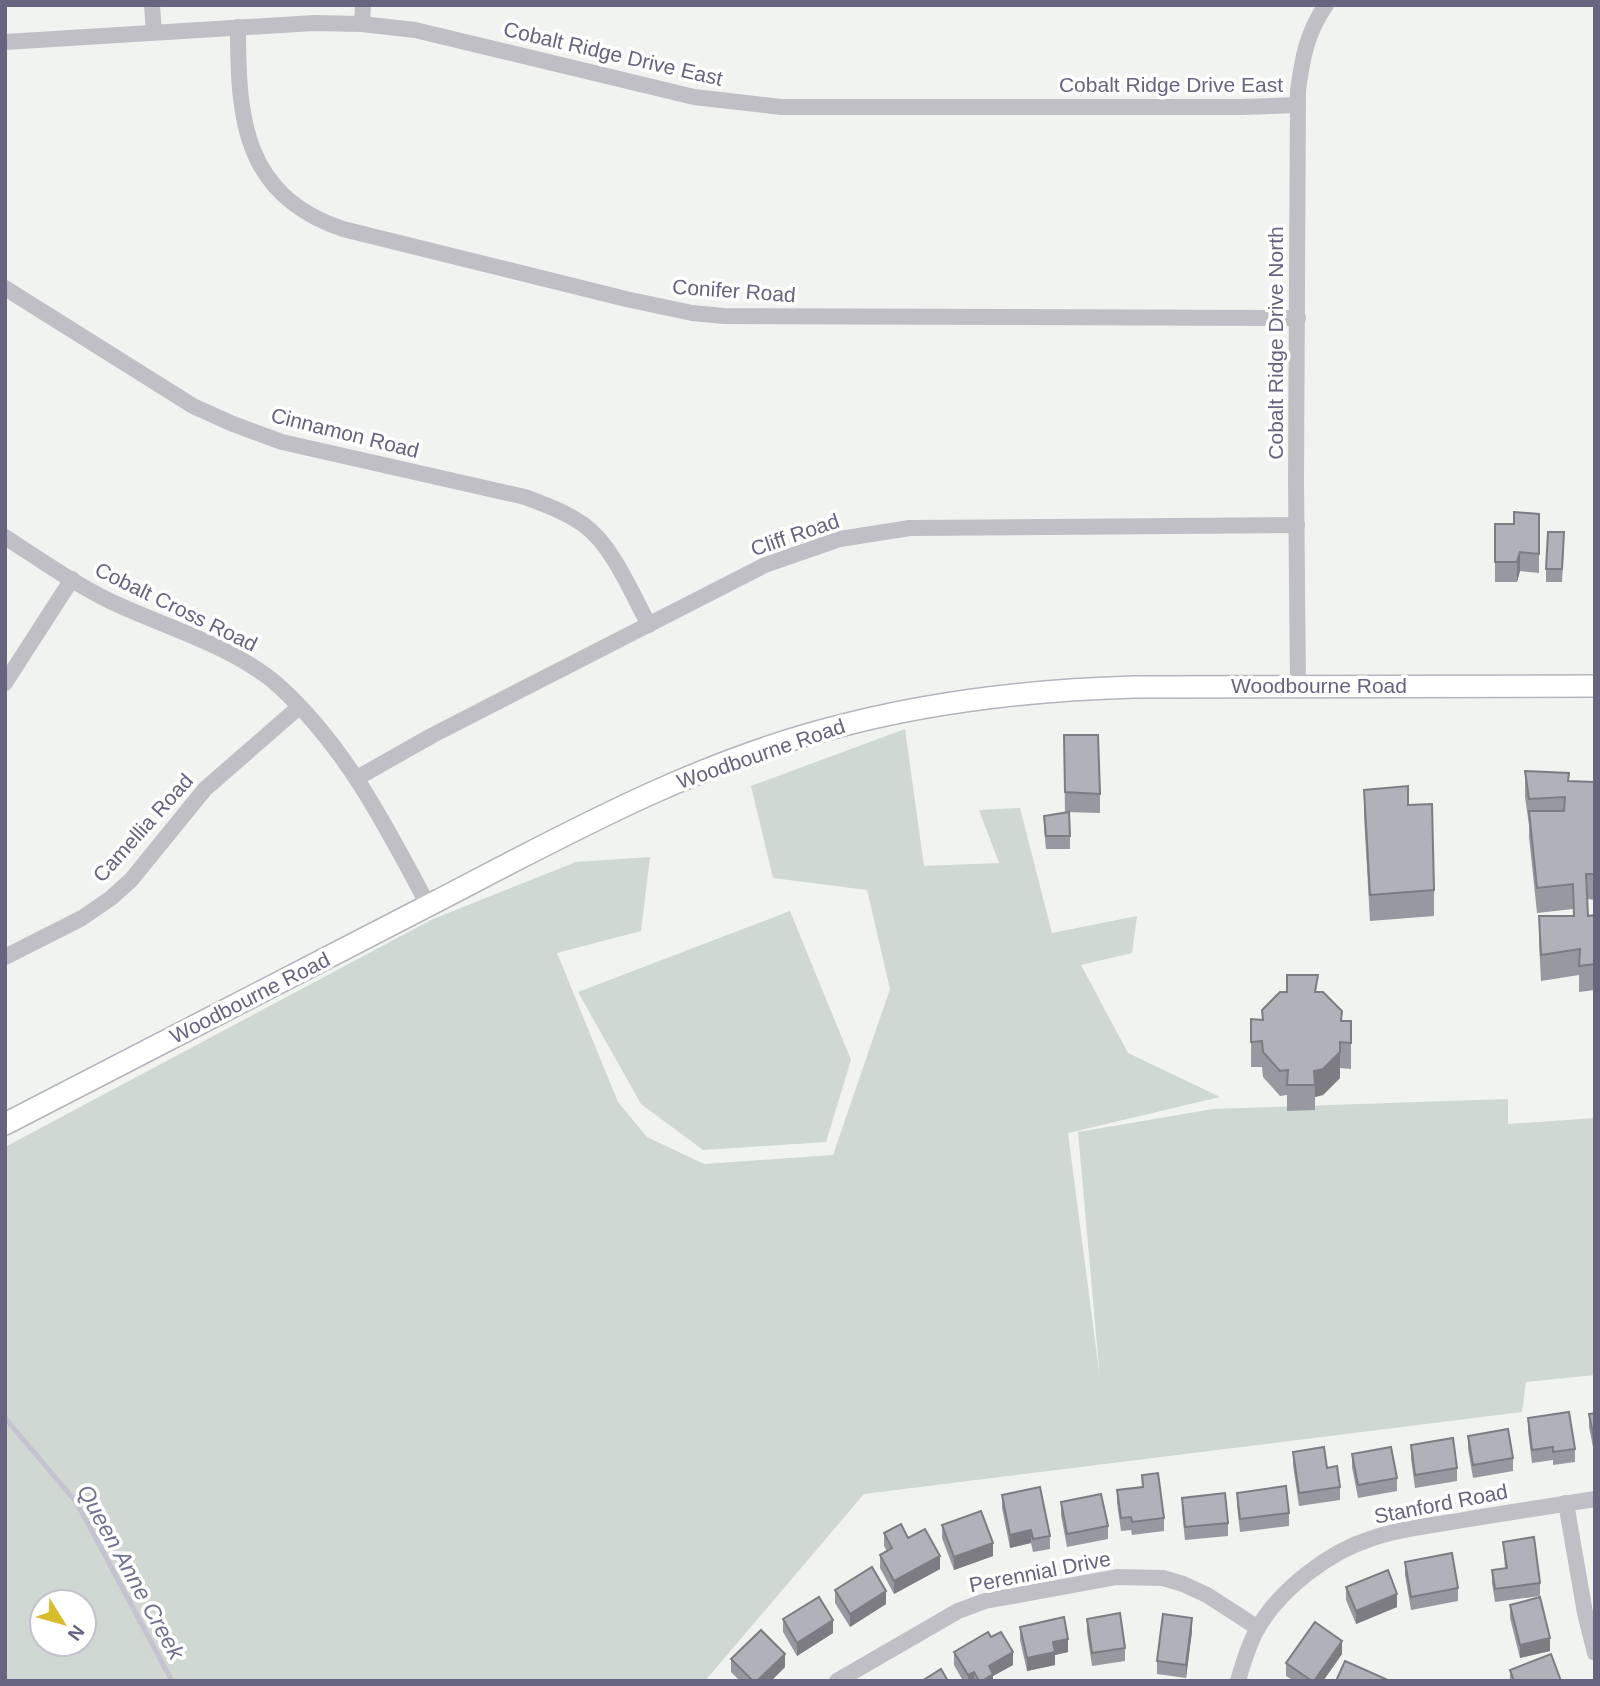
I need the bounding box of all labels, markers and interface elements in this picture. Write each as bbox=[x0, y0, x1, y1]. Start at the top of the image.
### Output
street label: Cobalt Ridge Drive East bbox=[501, 17, 725, 90]
street label: Cobalt Ridge Drive East bbox=[1059, 73, 1283, 96]
street label: Cobalt Ridge Drive North bbox=[1264, 226, 1287, 460]
street label: Conifer Road bbox=[672, 275, 797, 306]
street label: Cinnamon Road bbox=[269, 403, 422, 462]
street label: Cliff Road bbox=[748, 509, 842, 560]
street label: Cobalt Cross Road bbox=[91, 557, 261, 656]
street label: Woodbourne Road bbox=[1231, 674, 1407, 697]
street label: Woodbourne Road bbox=[674, 714, 848, 793]
street label: Camellia Road bbox=[88, 769, 197, 887]
street label: Woodbourne Road bbox=[166, 947, 333, 1048]
street label: Stanford Road bbox=[1372, 1479, 1510, 1528]
water label: Queen Anne Creek bbox=[72, 1480, 191, 1665]
street label: Perennial Drive bbox=[967, 1547, 1113, 1596]
north arrow bbox=[28, 1588, 98, 1658]
text: N bbox=[64, 1621, 89, 1645]

